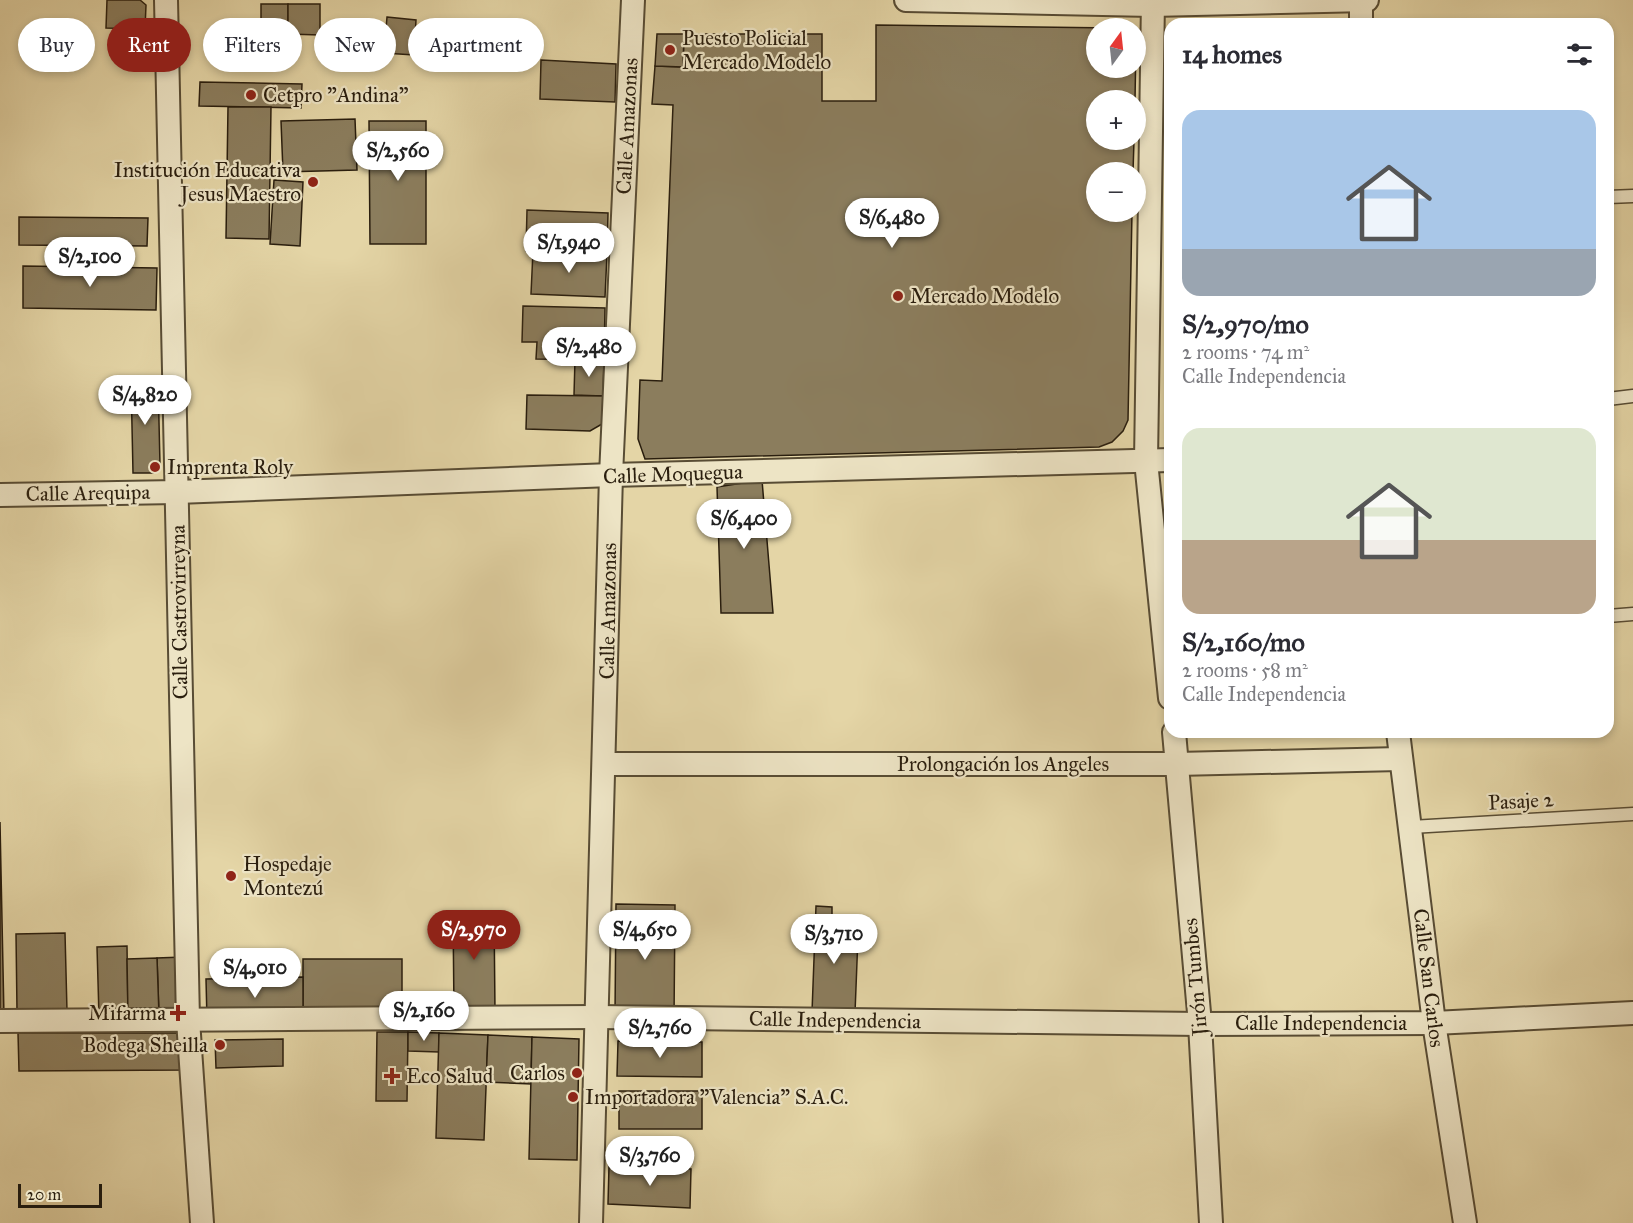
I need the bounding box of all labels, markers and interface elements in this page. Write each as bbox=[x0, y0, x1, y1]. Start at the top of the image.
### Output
chip: Buy bbox=[18, 18, 95, 72]
chip: Rent bbox=[107, 18, 191, 72]
chip: Filters bbox=[203, 18, 302, 72]
chip: New bbox=[314, 18, 396, 72]
chip: Apartment bbox=[408, 18, 544, 72]
north arrow bbox=[1086, 18, 1146, 78]
map controls bbox=[1086, 18, 1146, 222]
place label: Puesto Policial Mercado Modelo bbox=[682, 25, 832, 75]
text: 14 homes bbox=[1182, 38, 1282, 70]
icon: filters bbox=[1563, 38, 1596, 71]
marker: Puesto Policial Mercado Modelo bbox=[663, 43, 677, 57]
street label: Calle Amazonas bbox=[610, 57, 644, 195]
place label: Cetpro "Andina" bbox=[263, 82, 409, 108]
marker: Cetpro "Andina" bbox=[244, 88, 258, 102]
button: + bbox=[1086, 90, 1146, 150]
pin: S/2,560 bbox=[343, 131, 453, 182]
text: S/2,560 bbox=[366, 138, 430, 162]
icon: home bbox=[1335, 149, 1443, 257]
place label: Institución Educativa Jesus Maestro bbox=[114, 157, 301, 207]
button: − bbox=[1086, 162, 1146, 222]
marker: Institución Educativa Jesus Maestro bbox=[306, 175, 320, 189]
pin: S/6,480 bbox=[837, 198, 947, 249]
text: S/6,480 bbox=[859, 205, 925, 229]
pin: S/1,940 bbox=[514, 223, 624, 274]
text: S/1,940 bbox=[537, 230, 601, 254]
pin: S/2,100 bbox=[35, 237, 145, 288]
text: S/2,100 bbox=[58, 244, 122, 268]
place label: Mercado Modelo bbox=[910, 283, 1060, 309]
marker: Mercado Modelo bbox=[891, 289, 905, 303]
text: S/2,970/mo bbox=[1182, 308, 1309, 340]
pin: S/2,480 bbox=[534, 327, 644, 378]
text: S/2,480 bbox=[556, 334, 622, 358]
text: 2 rooms · 74 m² bbox=[1182, 340, 1309, 364]
text: Calle Independencia bbox=[1182, 364, 1346, 388]
pin: S/4,820 bbox=[90, 375, 200, 426]
text: S/4,820 bbox=[112, 382, 178, 406]
place label: Imprenta Roly bbox=[167, 454, 294, 480]
street label: Calle Moquegua bbox=[603, 459, 744, 489]
marker: Imprenta Roly bbox=[148, 460, 162, 474]
icon: home bbox=[1335, 467, 1443, 575]
street label: Calle Arequipa bbox=[25, 479, 151, 507]
pin: S/6,400 bbox=[689, 499, 799, 550]
text: S/6,400 bbox=[710, 506, 778, 530]
street label: Calle Castrovirreyna bbox=[164, 524, 194, 700]
street label: Calle Amazonas bbox=[594, 542, 622, 680]
text: S/2,160/mo bbox=[1182, 626, 1305, 658]
text: 2 rooms · 58 m² bbox=[1182, 658, 1308, 682]
text: Calle Independencia bbox=[1182, 682, 1346, 706]
street label: Prolongación los Angeles bbox=[897, 751, 1109, 777]
street label: Pasaje 2 bbox=[1487, 786, 1555, 816]
place label: Hospedaje Montezú bbox=[243, 851, 332, 901]
marker: Hospedaje Montezú bbox=[224, 869, 238, 883]
street label: Calle San Carlos bbox=[1408, 907, 1450, 1049]
pin: S/2,970 bbox=[419, 910, 529, 961]
pin: S/4,650 bbox=[590, 910, 700, 961]
pin: S/3,710 bbox=[779, 914, 889, 965]
text: S/2,970 bbox=[441, 917, 507, 941]
text: S/4,650 bbox=[613, 917, 677, 941]
street label: Jirón Tumbes bbox=[1177, 917, 1213, 1039]
text: S/3,710 bbox=[804, 921, 864, 945]
pin: S/4,010 bbox=[200, 948, 310, 999]
text: S/4,010 bbox=[223, 955, 287, 979]
pin: S/2,160 bbox=[369, 991, 479, 1042]
text: S/2,160 bbox=[393, 998, 455, 1022]
place label: Mifarma bbox=[88, 1000, 166, 1026]
street label: Calle Independencia bbox=[749, 1005, 921, 1035]
marker: Mifarma bbox=[171, 1006, 185, 1020]
pin: S/2,760 bbox=[605, 1008, 715, 1059]
street label: Calle Independencia bbox=[1235, 1010, 1407, 1036]
text: S/2,760 bbox=[628, 1015, 692, 1039]
place label: Bodega Sheilla bbox=[82, 1032, 208, 1058]
marker: Bodega Sheilla bbox=[213, 1038, 227, 1052]
place label: Carlos bbox=[510, 1060, 565, 1086]
place label: Eco Salud bbox=[406, 1063, 494, 1089]
marker: Carlos bbox=[570, 1066, 584, 1080]
marker: Eco Salud bbox=[383, 1067, 401, 1085]
place label: Importadora "Valencia" S.A.C. bbox=[585, 1084, 848, 1110]
marker: Importadora "Valencia" S.A.C. bbox=[566, 1090, 580, 1104]
pin: S/3,760 bbox=[595, 1136, 705, 1187]
text: S/3,760 bbox=[619, 1143, 681, 1167]
scale bar bbox=[18, 1181, 102, 1208]
text: 20 m bbox=[27, 1185, 61, 1204]

